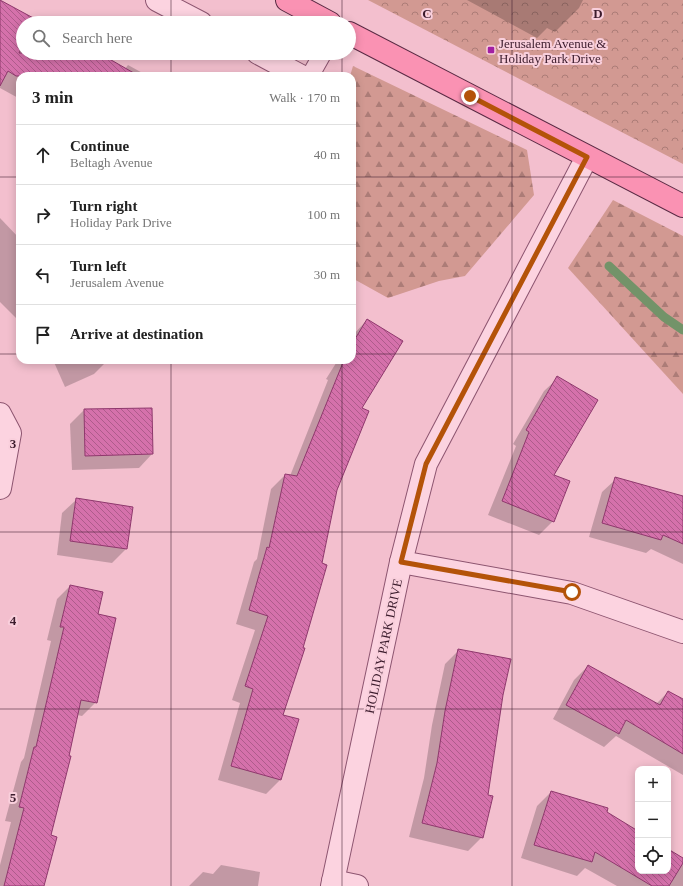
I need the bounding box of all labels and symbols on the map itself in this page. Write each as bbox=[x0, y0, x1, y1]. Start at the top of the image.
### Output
text: C bbox=[422, 6, 432, 21]
text: D bbox=[593, 6, 603, 21]
place label: Jerusalem Avenue & Holiday Park Drive bbox=[499, 36, 606, 66]
marker: Jerusalem Avenue & Holiday Park Drive bbox=[486, 45, 496, 55]
route end bbox=[461, 87, 479, 105]
text: 3 bbox=[10, 436, 17, 451]
street label: HOLIDAY PARK DRIVE bbox=[362, 577, 405, 715]
route start bbox=[563, 583, 581, 601]
text: 4 bbox=[10, 613, 17, 628]
text: 5 bbox=[10, 790, 17, 805]

